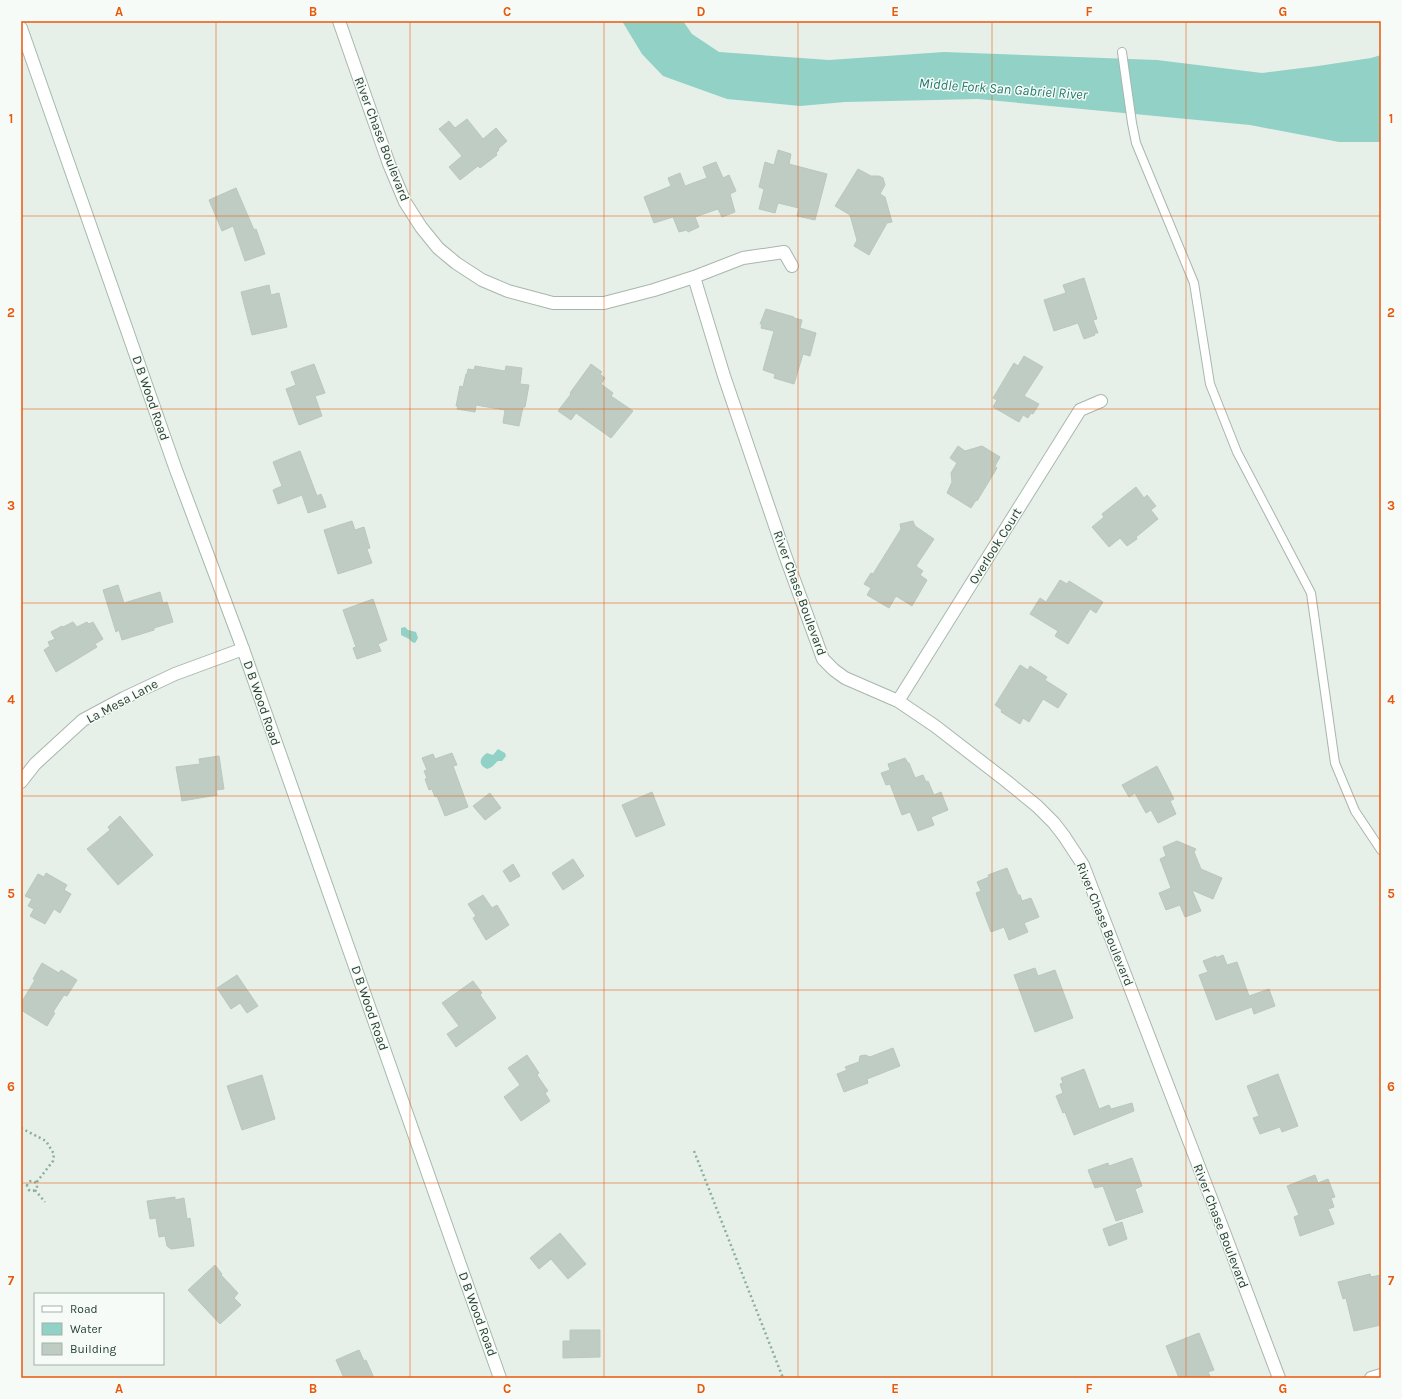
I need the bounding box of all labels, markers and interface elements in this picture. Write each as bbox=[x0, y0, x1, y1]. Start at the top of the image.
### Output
text: A bbox=[115, 4, 123, 19]
text: B bbox=[309, 4, 317, 19]
text: C bbox=[503, 4, 511, 19]
text: D bbox=[697, 4, 706, 19]
text: E bbox=[891, 4, 899, 19]
text: F bbox=[1085, 4, 1093, 19]
text: G bbox=[1279, 4, 1287, 19]
street label: River Chase Boulevard bbox=[351, 75, 413, 203]
water label: Middle Fork San Gabriel River bbox=[918, 75, 1089, 103]
text: 1 bbox=[9, 111, 13, 126]
text: 1 bbox=[1389, 111, 1393, 126]
text: 2 bbox=[7, 305, 15, 320]
text: 2 bbox=[1387, 305, 1395, 320]
street label: D B Wood Road bbox=[129, 353, 173, 443]
text: 3 bbox=[7, 498, 15, 513]
text: 3 bbox=[1387, 498, 1395, 513]
street label: Overlook Court bbox=[966, 505, 1024, 587]
street label: River Chase Boulevard bbox=[770, 528, 830, 658]
street label: D B Wood Road bbox=[240, 658, 284, 748]
street label: La Mesa Lane bbox=[84, 676, 161, 726]
text: 4 bbox=[7, 692, 15, 707]
text: 4 bbox=[1387, 692, 1395, 707]
street label: River Chase Boulevard bbox=[1073, 860, 1137, 988]
text: 5 bbox=[7, 886, 15, 901]
text: 5 bbox=[1387, 886, 1395, 901]
street label: D B Wood Road bbox=[348, 963, 392, 1053]
text: 6 bbox=[7, 1079, 15, 1094]
text: 6 bbox=[1387, 1079, 1395, 1094]
street label: River Chase Boulevard bbox=[1190, 1162, 1252, 1290]
street label: D B Wood Road bbox=[456, 1270, 500, 1358]
text: 7 bbox=[8, 1273, 15, 1288]
text: 7 bbox=[1388, 1273, 1395, 1288]
legend bbox=[34, 1293, 164, 1365]
text: Road bbox=[70, 1302, 98, 1316]
text: Water bbox=[70, 1322, 103, 1336]
text: Building bbox=[70, 1342, 117, 1356]
text: A bbox=[115, 1381, 123, 1396]
text: B bbox=[309, 1381, 317, 1396]
text: C bbox=[503, 1381, 511, 1396]
text: D bbox=[697, 1381, 706, 1396]
text: E bbox=[891, 1381, 899, 1396]
text: F bbox=[1085, 1381, 1093, 1396]
text: G bbox=[1279, 1381, 1287, 1396]

